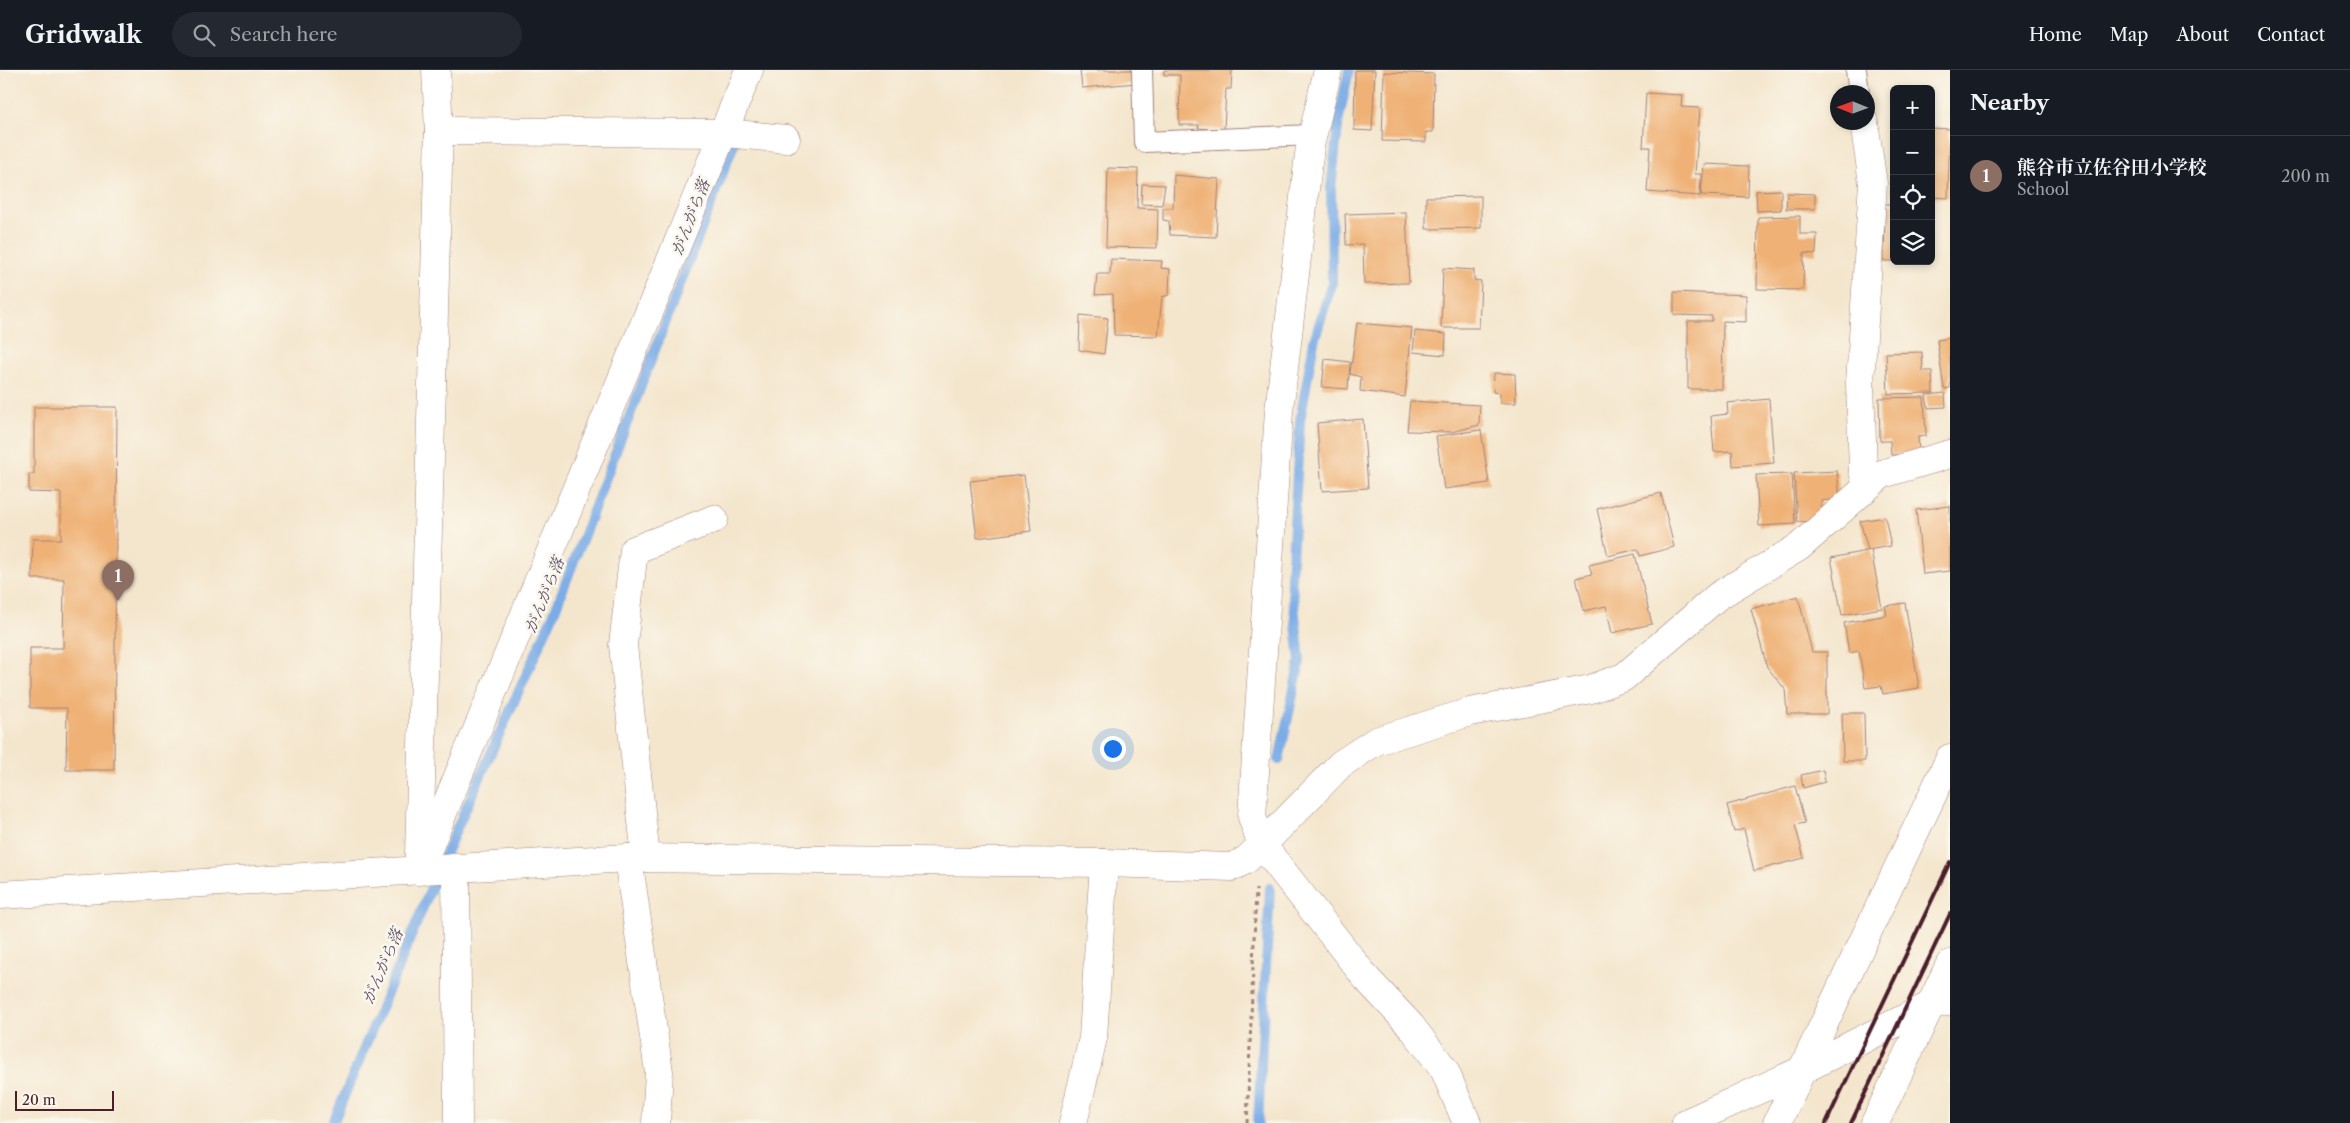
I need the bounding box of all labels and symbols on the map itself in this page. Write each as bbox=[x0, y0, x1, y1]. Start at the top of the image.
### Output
north arrow bbox=[1830, 85, 1875, 130]
water label: がんがら落 bbox=[666, 173, 715, 258]
water label: がんがら落 bbox=[520, 551, 569, 636]
pin: 1 bbox=[102, 560, 134, 601]
your location bbox=[1100, 736, 1126, 762]
water label: がんがら落 bbox=[357, 923, 408, 1007]
scale bar bbox=[15, 1088, 114, 1111]

